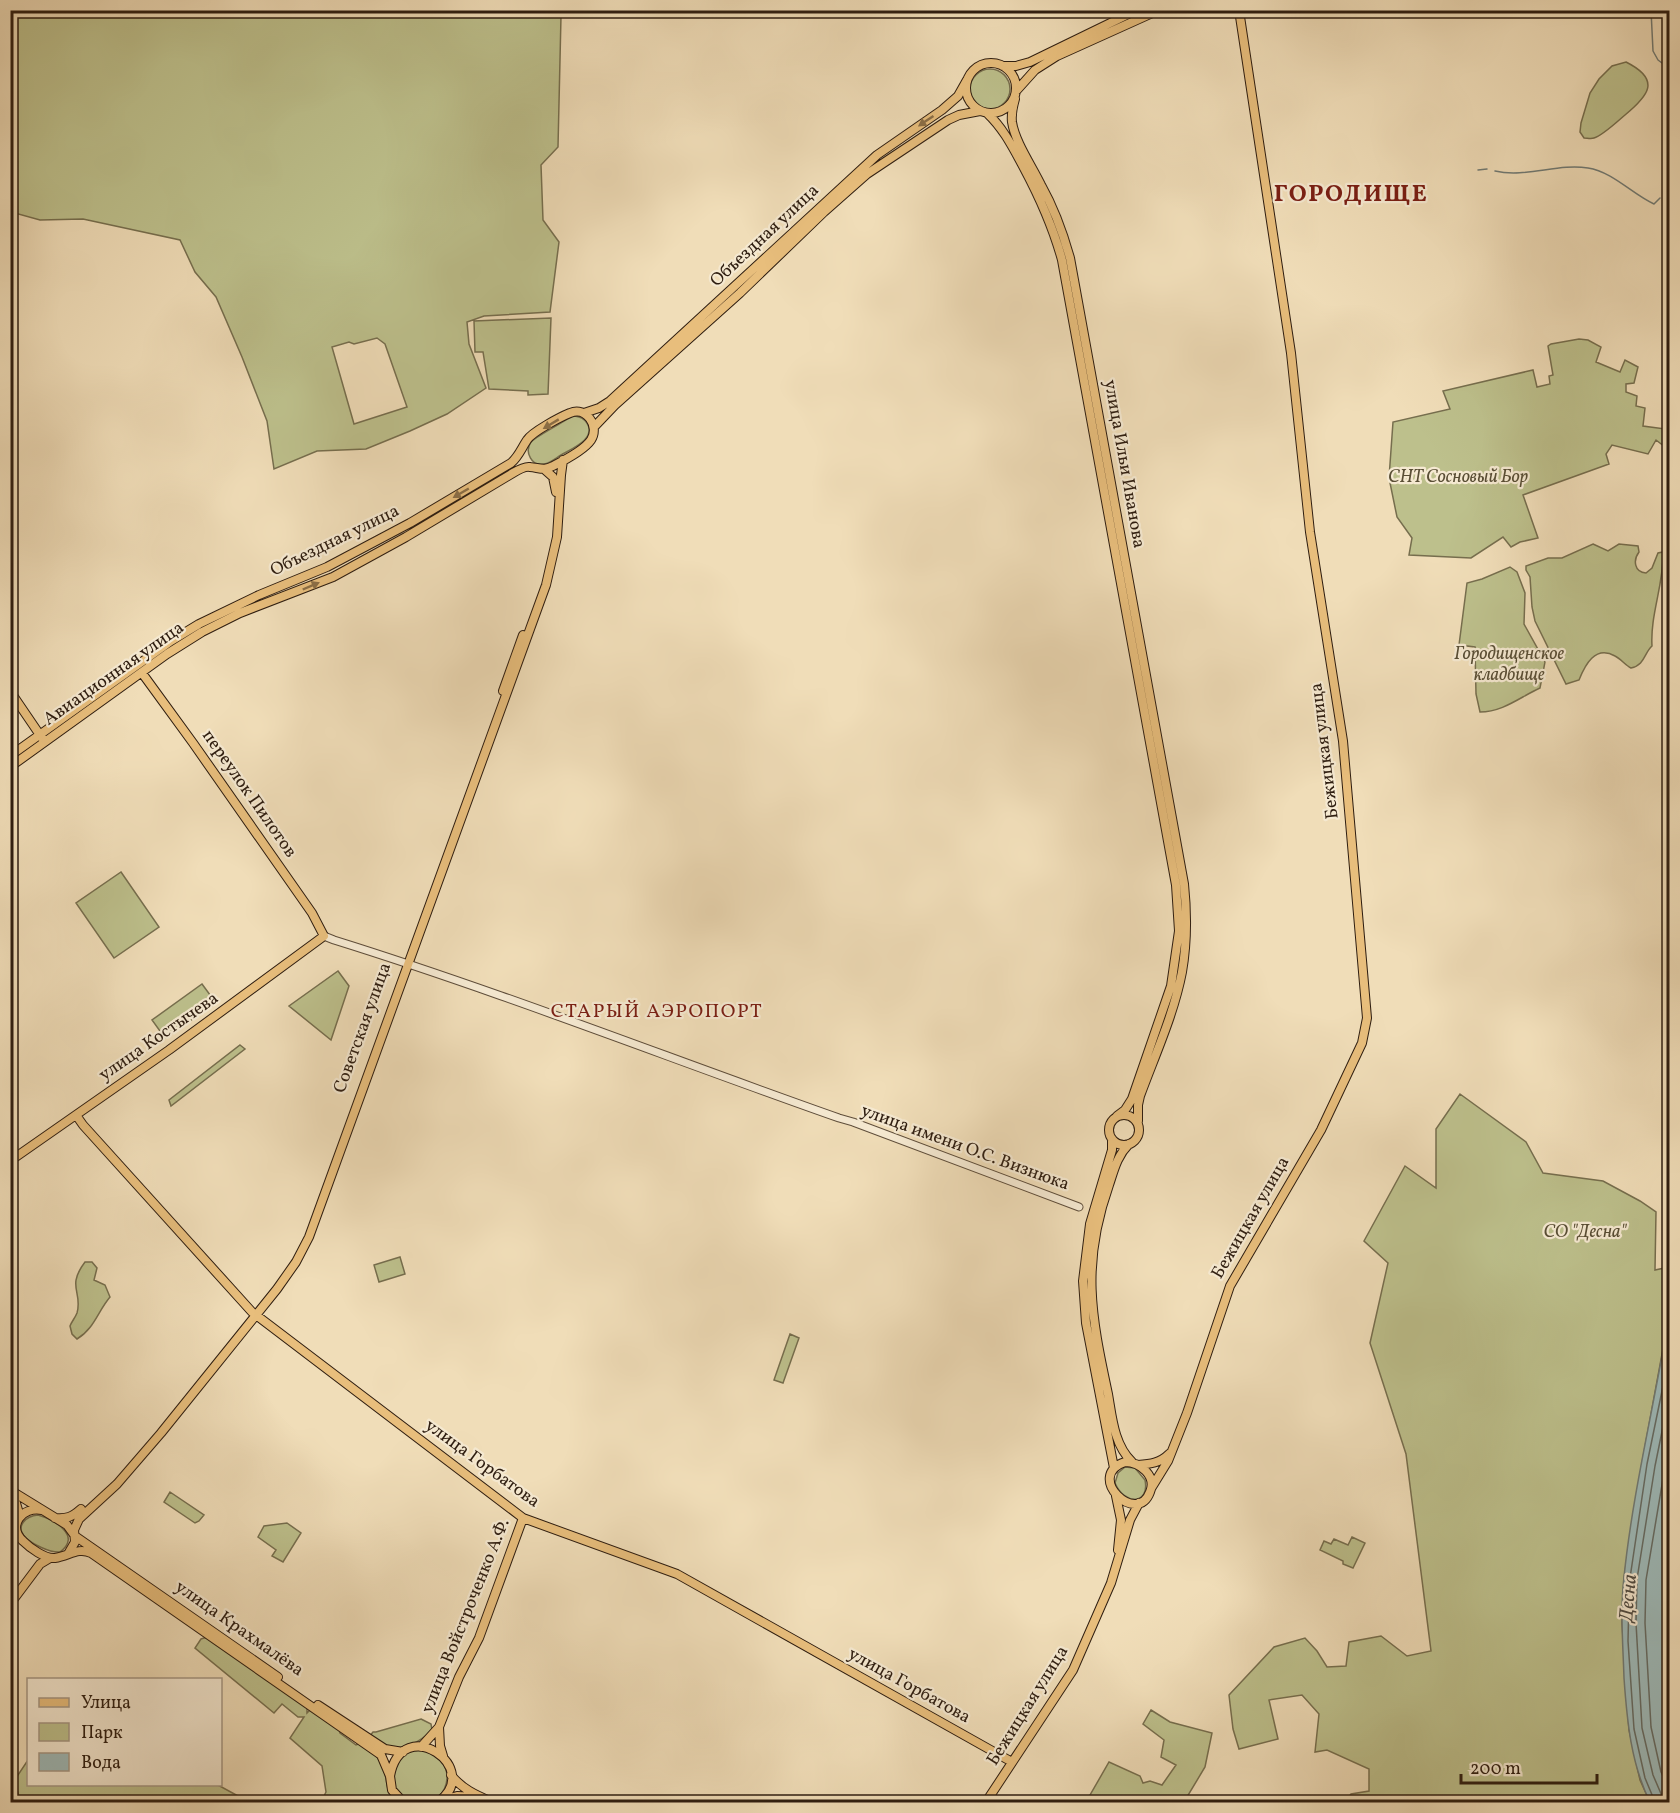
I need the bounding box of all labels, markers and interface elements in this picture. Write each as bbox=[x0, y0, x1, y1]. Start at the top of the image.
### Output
one-way arrow bbox=[919, 115, 935, 127]
district label: ГОРОДИЩЕ bbox=[1274, 178, 1428, 212]
street label: Объездная улица bbox=[705, 179, 825, 293]
street label: улица Ильи Иванова bbox=[1097, 378, 1151, 550]
one-way arrow bbox=[543, 418, 559, 429]
park label: СНТ Сосновый Бор bbox=[1388, 465, 1529, 490]
one-way arrow bbox=[452, 488, 469, 498]
street label: Объездная улица bbox=[266, 499, 404, 583]
one-way arrow bbox=[302, 581, 320, 591]
street label: Авиационная улица bbox=[38, 616, 190, 732]
park label: Городищенское кладбище bbox=[1454, 642, 1564, 688]
street label: Бежицкая улица bbox=[1304, 681, 1346, 821]
street label: переулок Пилотов bbox=[196, 725, 302, 863]
street label: Советская улица bbox=[328, 959, 398, 1097]
street label: улица Костычева bbox=[94, 986, 224, 1088]
district label: СТАРЫЙ АЭРОПОРТ bbox=[551, 998, 763, 1026]
street label: улица имени О.С. Визнюка bbox=[857, 1099, 1073, 1197]
street label: Бежицкая улица bbox=[1206, 1152, 1296, 1284]
park label: СО "Десна" bbox=[1543, 1220, 1628, 1245]
street label: улица Горбатова bbox=[419, 1414, 545, 1514]
street label: улица Войстроченко А.Ф. bbox=[415, 1515, 517, 1717]
water label: Десна bbox=[1613, 1573, 1645, 1625]
street label: улица Крахмалёва bbox=[170, 1575, 309, 1683]
street label: Бежицкая улица bbox=[981, 1641, 1075, 1771]
street label: улица Горбатова bbox=[843, 1642, 975, 1730]
legend bbox=[27, 1678, 222, 1786]
text: Улица bbox=[81, 1691, 131, 1716]
text: Парк bbox=[81, 1721, 123, 1746]
scale bar bbox=[1461, 1747, 1598, 1785]
text: Вода bbox=[81, 1751, 121, 1776]
text: 200 m bbox=[1470, 1757, 1521, 1782]

